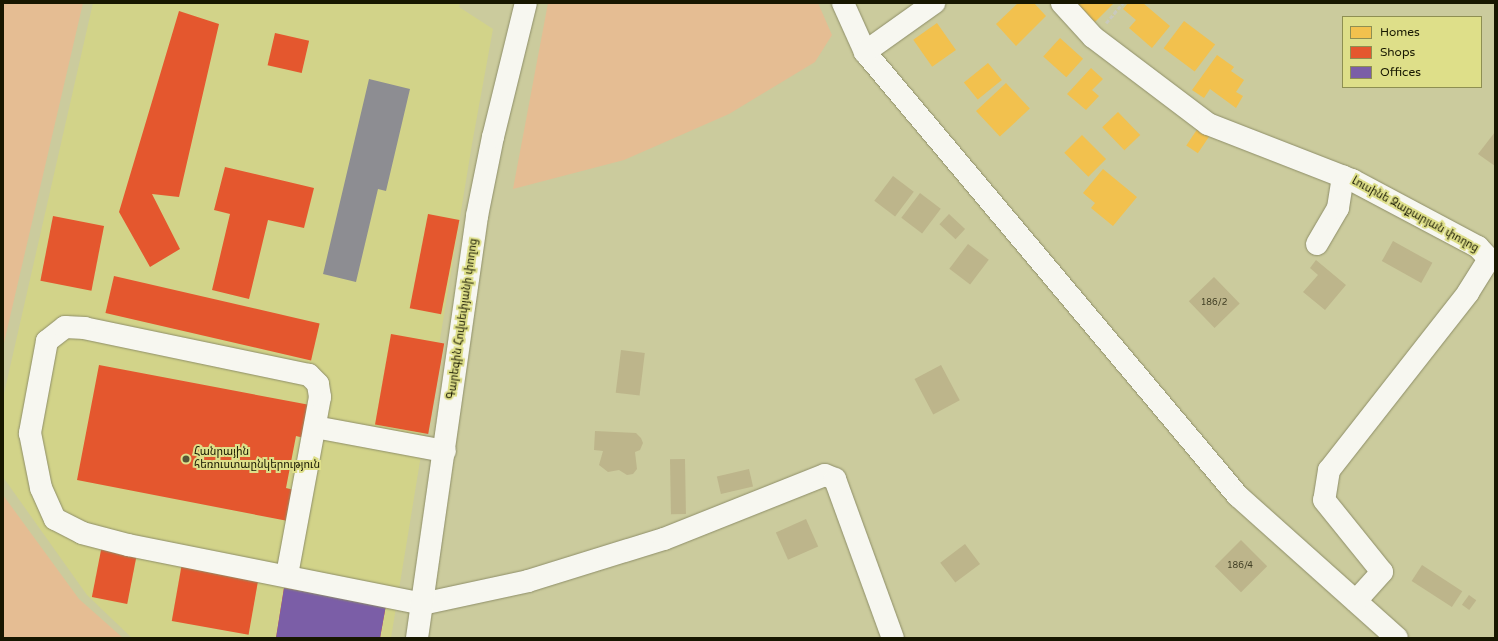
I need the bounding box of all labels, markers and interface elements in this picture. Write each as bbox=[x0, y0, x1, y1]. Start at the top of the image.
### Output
legend bbox=[1342, 16, 1482, 88]
text: Homes bbox=[1380, 25, 1420, 39]
text: Shops bbox=[1380, 45, 1415, 59]
text: Offices bbox=[1380, 65, 1421, 79]
street label: Լուսինե Զաքարյան փողոց bbox=[1349, 175, 1481, 255]
street label: Գարեգին Հովսեփյանի փողոց bbox=[445, 238, 481, 400]
house number: 186/2 bbox=[1201, 298, 1227, 308]
place label: Հանրային հեռուստաընկերություն bbox=[194, 446, 320, 472]
marker: Հանրային հեռուստաընկերություն bbox=[181, 454, 191, 464]
house number: 186/4 bbox=[1227, 561, 1253, 571]

